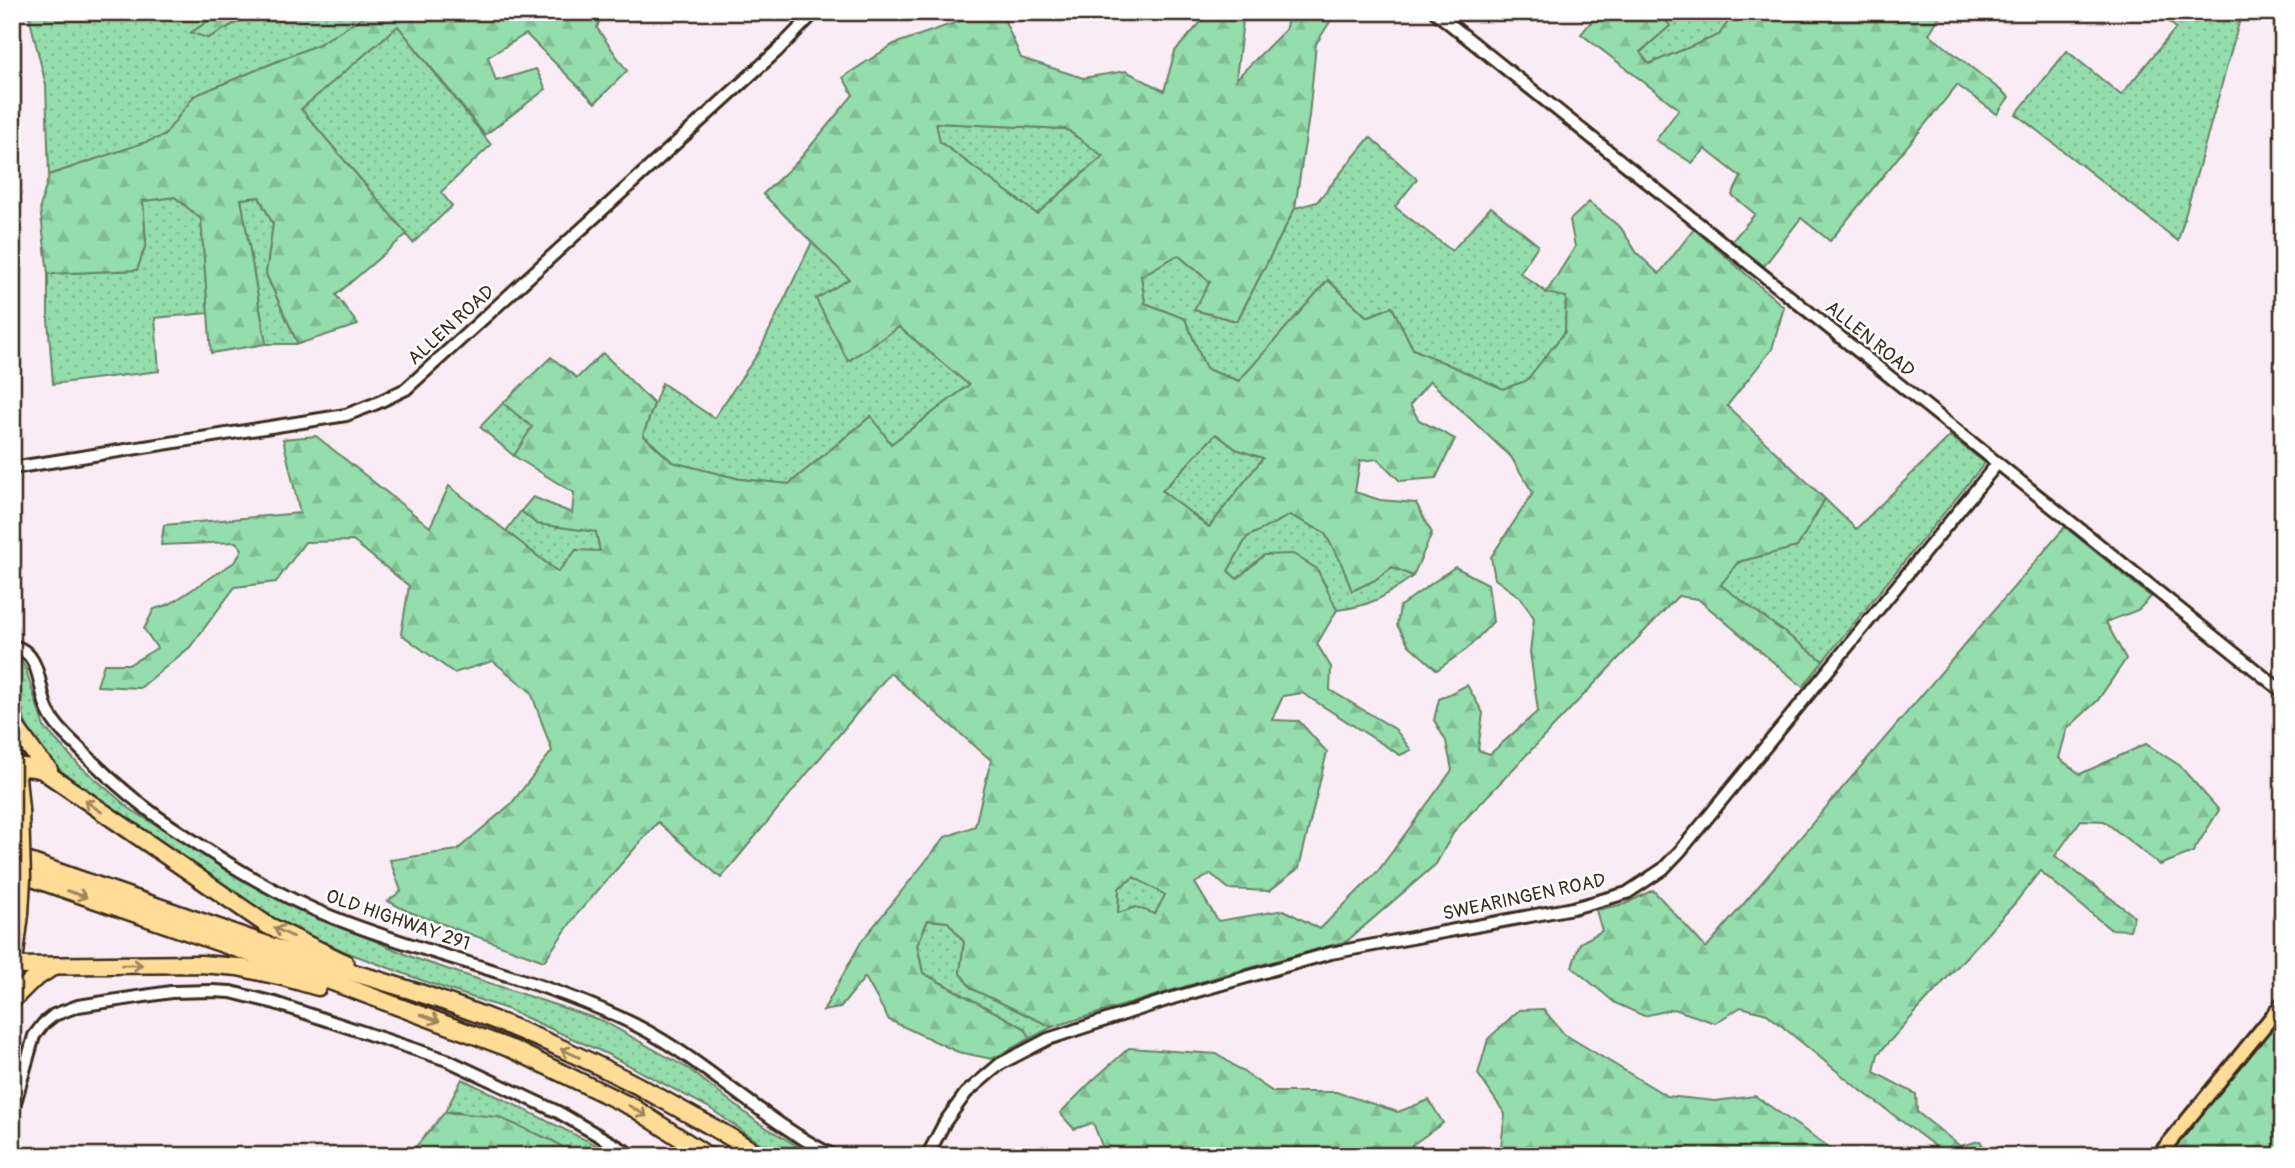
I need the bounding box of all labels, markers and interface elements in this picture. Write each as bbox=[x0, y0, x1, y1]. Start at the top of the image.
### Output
street label: ALLEN ROAD bbox=[403, 280, 499, 370]
street label: ALLEN ROAD bbox=[1820, 296, 1920, 382]
one-way arrow bbox=[84, 799, 103, 813]
street label: SWEARINGEN ROAD bbox=[1440, 868, 1608, 926]
street label: OLD HIGHWAY 291 bbox=[323, 884, 473, 956]
one-way arrow bbox=[65, 889, 87, 901]
one-way arrow bbox=[272, 925, 293, 938]
one-way arrow bbox=[120, 958, 143, 971]
one-way arrow bbox=[418, 1013, 440, 1026]
one-way arrow bbox=[560, 1045, 581, 1059]
one-way arrow bbox=[627, 1104, 647, 1118]

